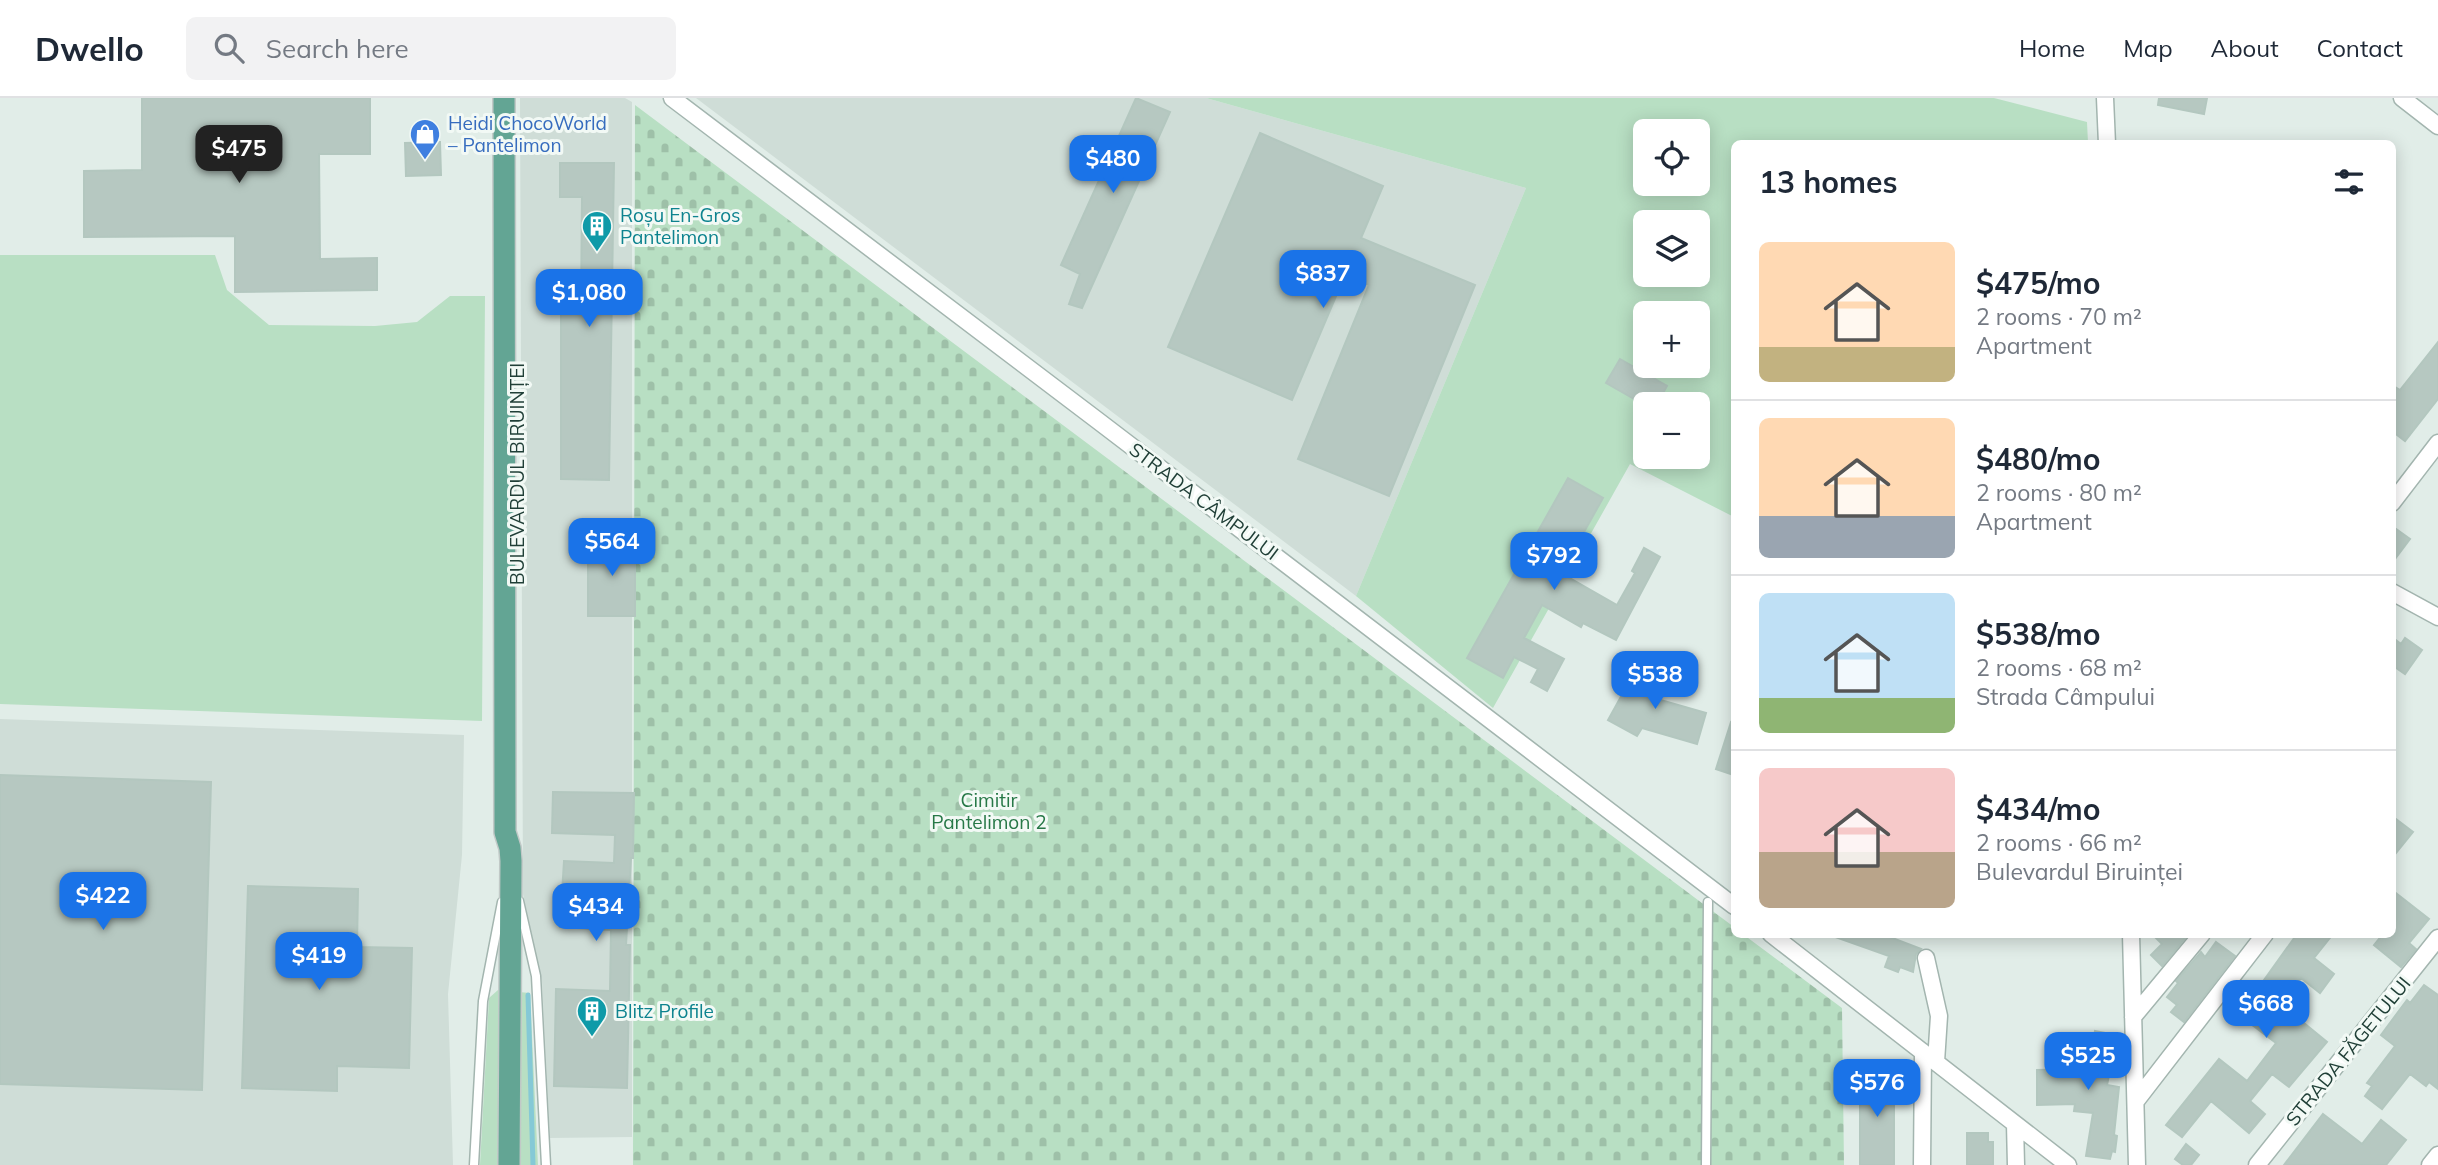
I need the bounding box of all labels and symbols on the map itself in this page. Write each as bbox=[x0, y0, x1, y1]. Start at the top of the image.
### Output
place label: Heidi ChocoWorld – Pantelimon bbox=[448, 111, 607, 157]
shop icon: Heidi ChocoWorld – Pantelimon bbox=[408, 117, 442, 161]
pin: $475 bbox=[198, 126, 280, 185]
pin: $480 bbox=[1072, 136, 1154, 195]
place label: Roșu En-Gros Pantelimon bbox=[620, 203, 741, 249]
building icon: Roșu En-Gros Pantelimon bbox=[580, 209, 614, 253]
pin: $837 bbox=[1282, 250, 1364, 310]
pin: $1,080 bbox=[532, 270, 646, 329]
street label: BULEVARDUL BIRUINȚEI bbox=[505, 363, 530, 585]
street label: STRADA CÂMPULUI bbox=[1125, 437, 1283, 565]
pin: $564 bbox=[571, 518, 653, 578]
pin: $792 bbox=[1513, 532, 1595, 592]
pin: $538 bbox=[1614, 652, 1696, 711]
park label: Cimitir Pantelimon 2 bbox=[931, 788, 1047, 834]
pin: $422 bbox=[62, 872, 144, 932]
pin: $434 bbox=[555, 884, 637, 943]
pin: $419 bbox=[278, 932, 360, 992]
street label: STRADA FĂGETULUI bbox=[2280, 972, 2416, 1130]
pin: $668 bbox=[2225, 981, 2307, 1040]
building icon: Blitz Profile bbox=[575, 994, 609, 1038]
place label: Blitz Profile bbox=[615, 999, 714, 1023]
pin: $525 bbox=[2047, 1032, 2129, 1092]
pin: $576 bbox=[1836, 1060, 1918, 1119]

